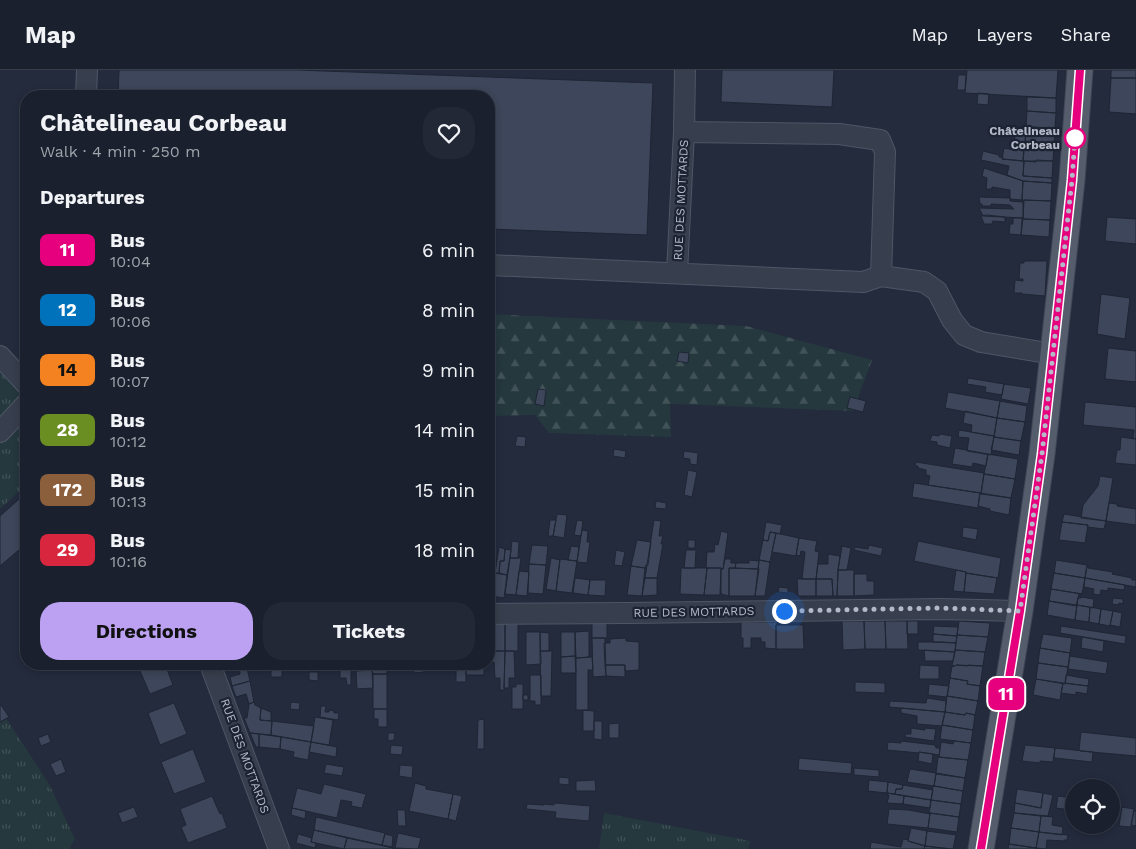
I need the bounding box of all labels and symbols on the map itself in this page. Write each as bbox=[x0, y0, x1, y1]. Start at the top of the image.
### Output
place label: Châtelineau Corbeau bbox=[989, 124, 1060, 152]
marker: Châtelineau Corbeau bbox=[1064, 127, 1086, 149]
street label: RUE DES MOTTARDS bbox=[671, 139, 691, 261]
your location bbox=[772, 599, 797, 624]
street label: RUE DES MOTTARDS bbox=[633, 604, 755, 620]
line badge: 11 bbox=[984, 678, 1028, 710]
street label: RUE DES MOTTARDS bbox=[218, 697, 272, 815]

